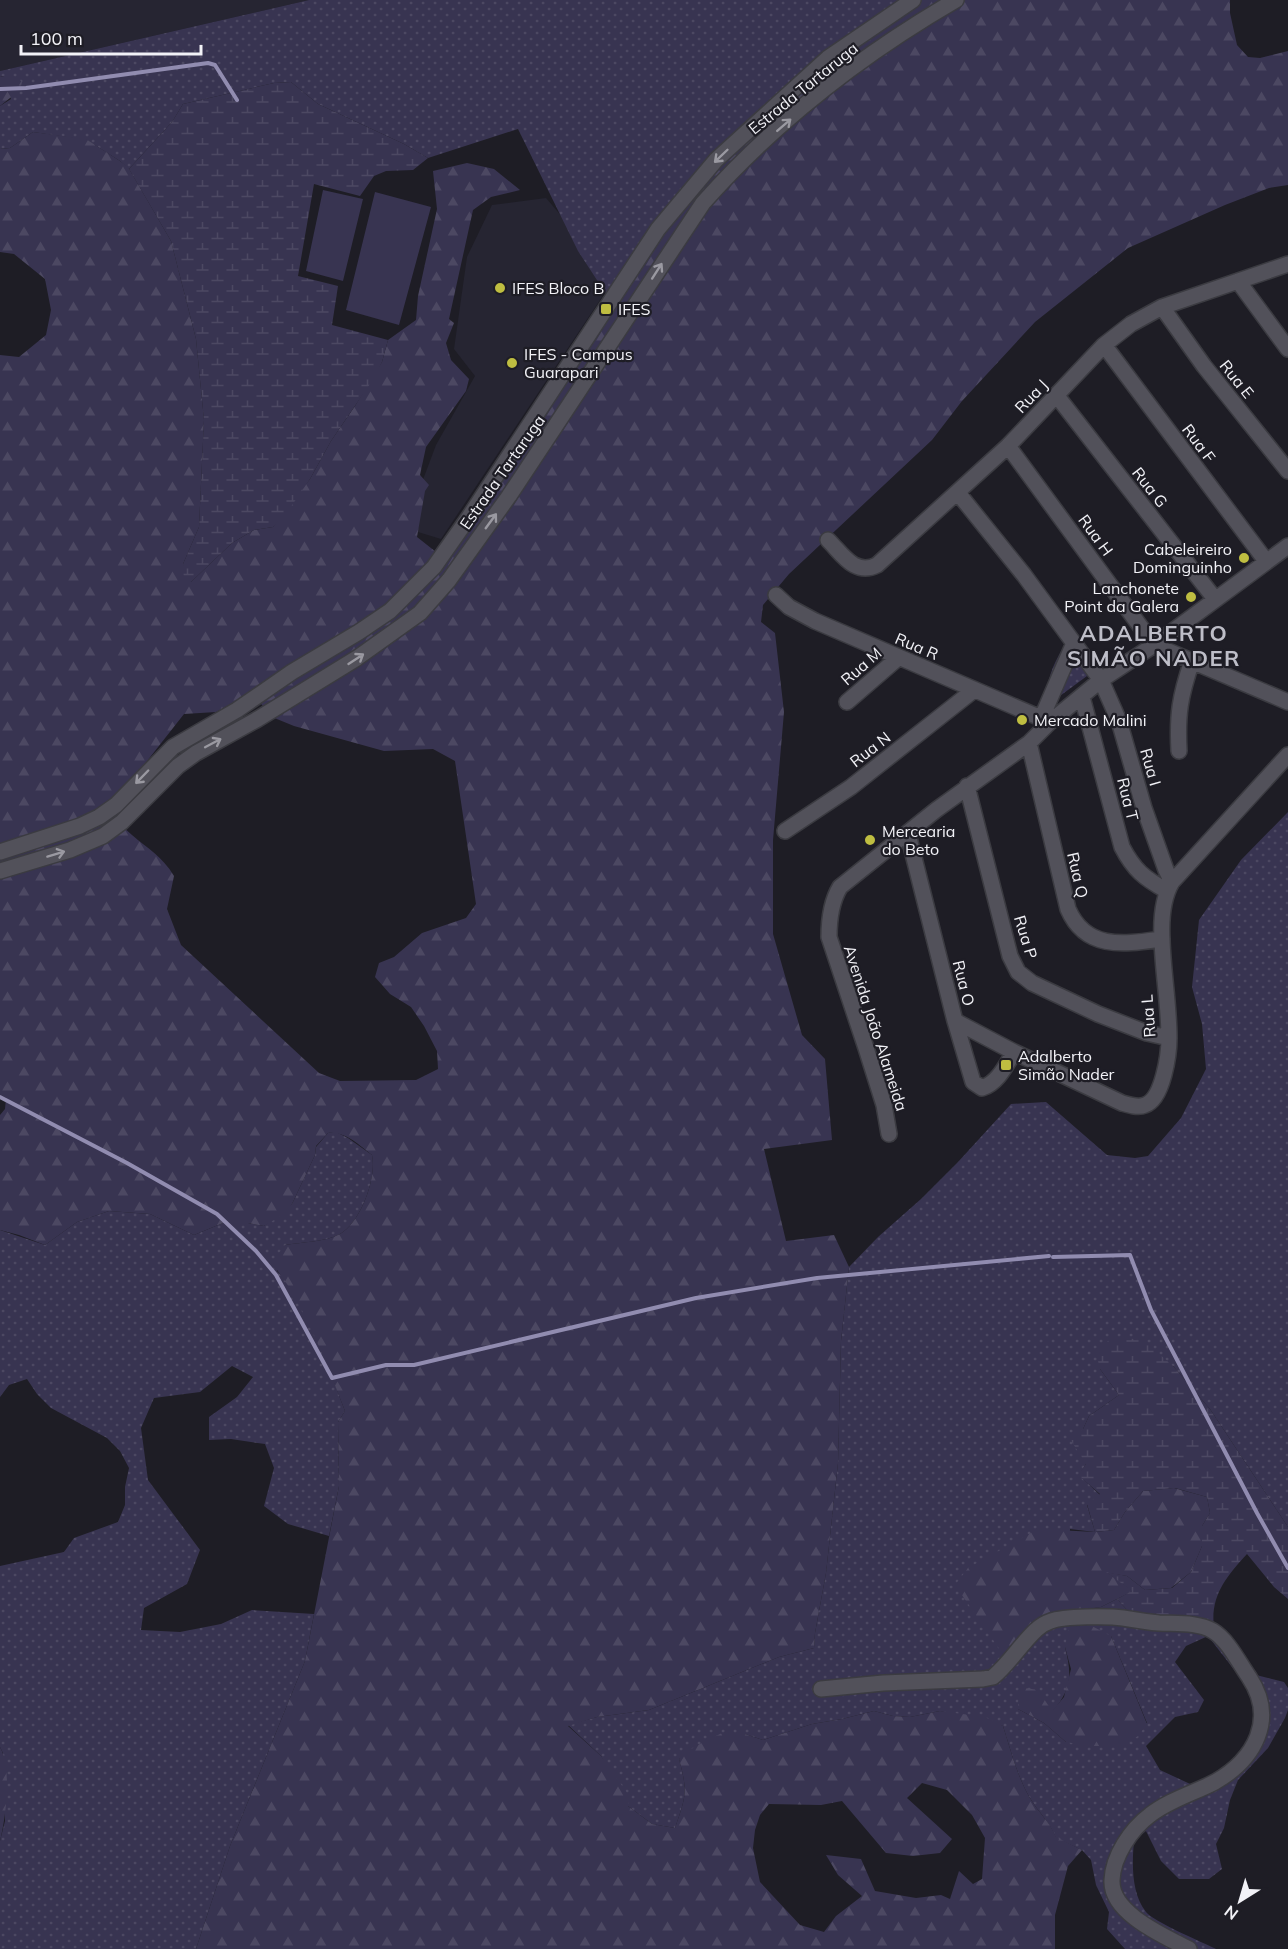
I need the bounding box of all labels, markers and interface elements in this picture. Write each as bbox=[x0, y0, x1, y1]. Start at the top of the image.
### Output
scale bar bbox=[21, 18, 201, 56]
text: 100 m bbox=[30, 27, 83, 50]
street label: Estrada Tartaruga bbox=[744, 38, 862, 138]
one-way arrow bbox=[776, 118, 792, 131]
one-way arrow bbox=[714, 149, 729, 163]
one-way arrow bbox=[651, 263, 664, 280]
place label: IFES Bloco B bbox=[512, 278, 604, 298]
marker: IFES Bloco B bbox=[493, 281, 507, 295]
place label: IFES bbox=[618, 299, 650, 319]
marker: IFES bbox=[599, 302, 613, 316]
place label: IFES - Campus Guarapari bbox=[524, 344, 633, 382]
marker: IFES - Campus Guarapari bbox=[505, 356, 519, 370]
street label: Rua E bbox=[1216, 356, 1258, 402]
street label: Rua J bbox=[1010, 375, 1052, 417]
street label: Estrada Tartaruga bbox=[455, 411, 549, 533]
street label: Rua F bbox=[1178, 420, 1220, 466]
street label: Rua G bbox=[1128, 463, 1172, 511]
street label: Rua H bbox=[1074, 510, 1118, 560]
one-way arrow bbox=[485, 514, 497, 530]
place label: Cabeleireiro Dominguinho bbox=[1133, 539, 1232, 577]
marker: Cabeleireiro Dominguinho bbox=[1237, 551, 1251, 565]
place label: Lanchonete Point da Galera bbox=[1064, 578, 1179, 616]
marker: Lanchonete Point da Galera bbox=[1184, 590, 1198, 604]
district label: ADALBERTO SIMÃO NADER bbox=[1067, 619, 1241, 672]
street label: Rua R bbox=[892, 628, 942, 664]
street label: Rua M bbox=[836, 643, 886, 689]
one-way arrow bbox=[347, 652, 364, 664]
place label: Mercado Malini bbox=[1034, 710, 1147, 730]
marker: Mercado Malini bbox=[1015, 713, 1029, 727]
street label: Rua N bbox=[846, 727, 894, 771]
one-way arrow bbox=[204, 737, 221, 749]
street label: Rua I bbox=[1136, 746, 1166, 788]
one-way arrow bbox=[134, 770, 149, 785]
street label: Rua T bbox=[1113, 775, 1143, 823]
place label: Mercearia do Beto bbox=[882, 821, 955, 859]
marker: Mercearia do Beto bbox=[863, 833, 877, 847]
one-way arrow bbox=[46, 848, 65, 859]
street label: Rua Q bbox=[1063, 850, 1093, 900]
street label: Rua P bbox=[1010, 913, 1042, 961]
street label: Avenida João Alameida bbox=[840, 943, 912, 1113]
street label: Rua O bbox=[949, 958, 979, 1008]
street label: Rua L bbox=[1137, 994, 1159, 1038]
place label: Adalberto Simão Nader bbox=[1018, 1046, 1115, 1084]
marker: Adalberto Simão Nader bbox=[999, 1058, 1013, 1072]
north arrow bbox=[1210, 1871, 1270, 1931]
text: N bbox=[1220, 1901, 1242, 1925]

